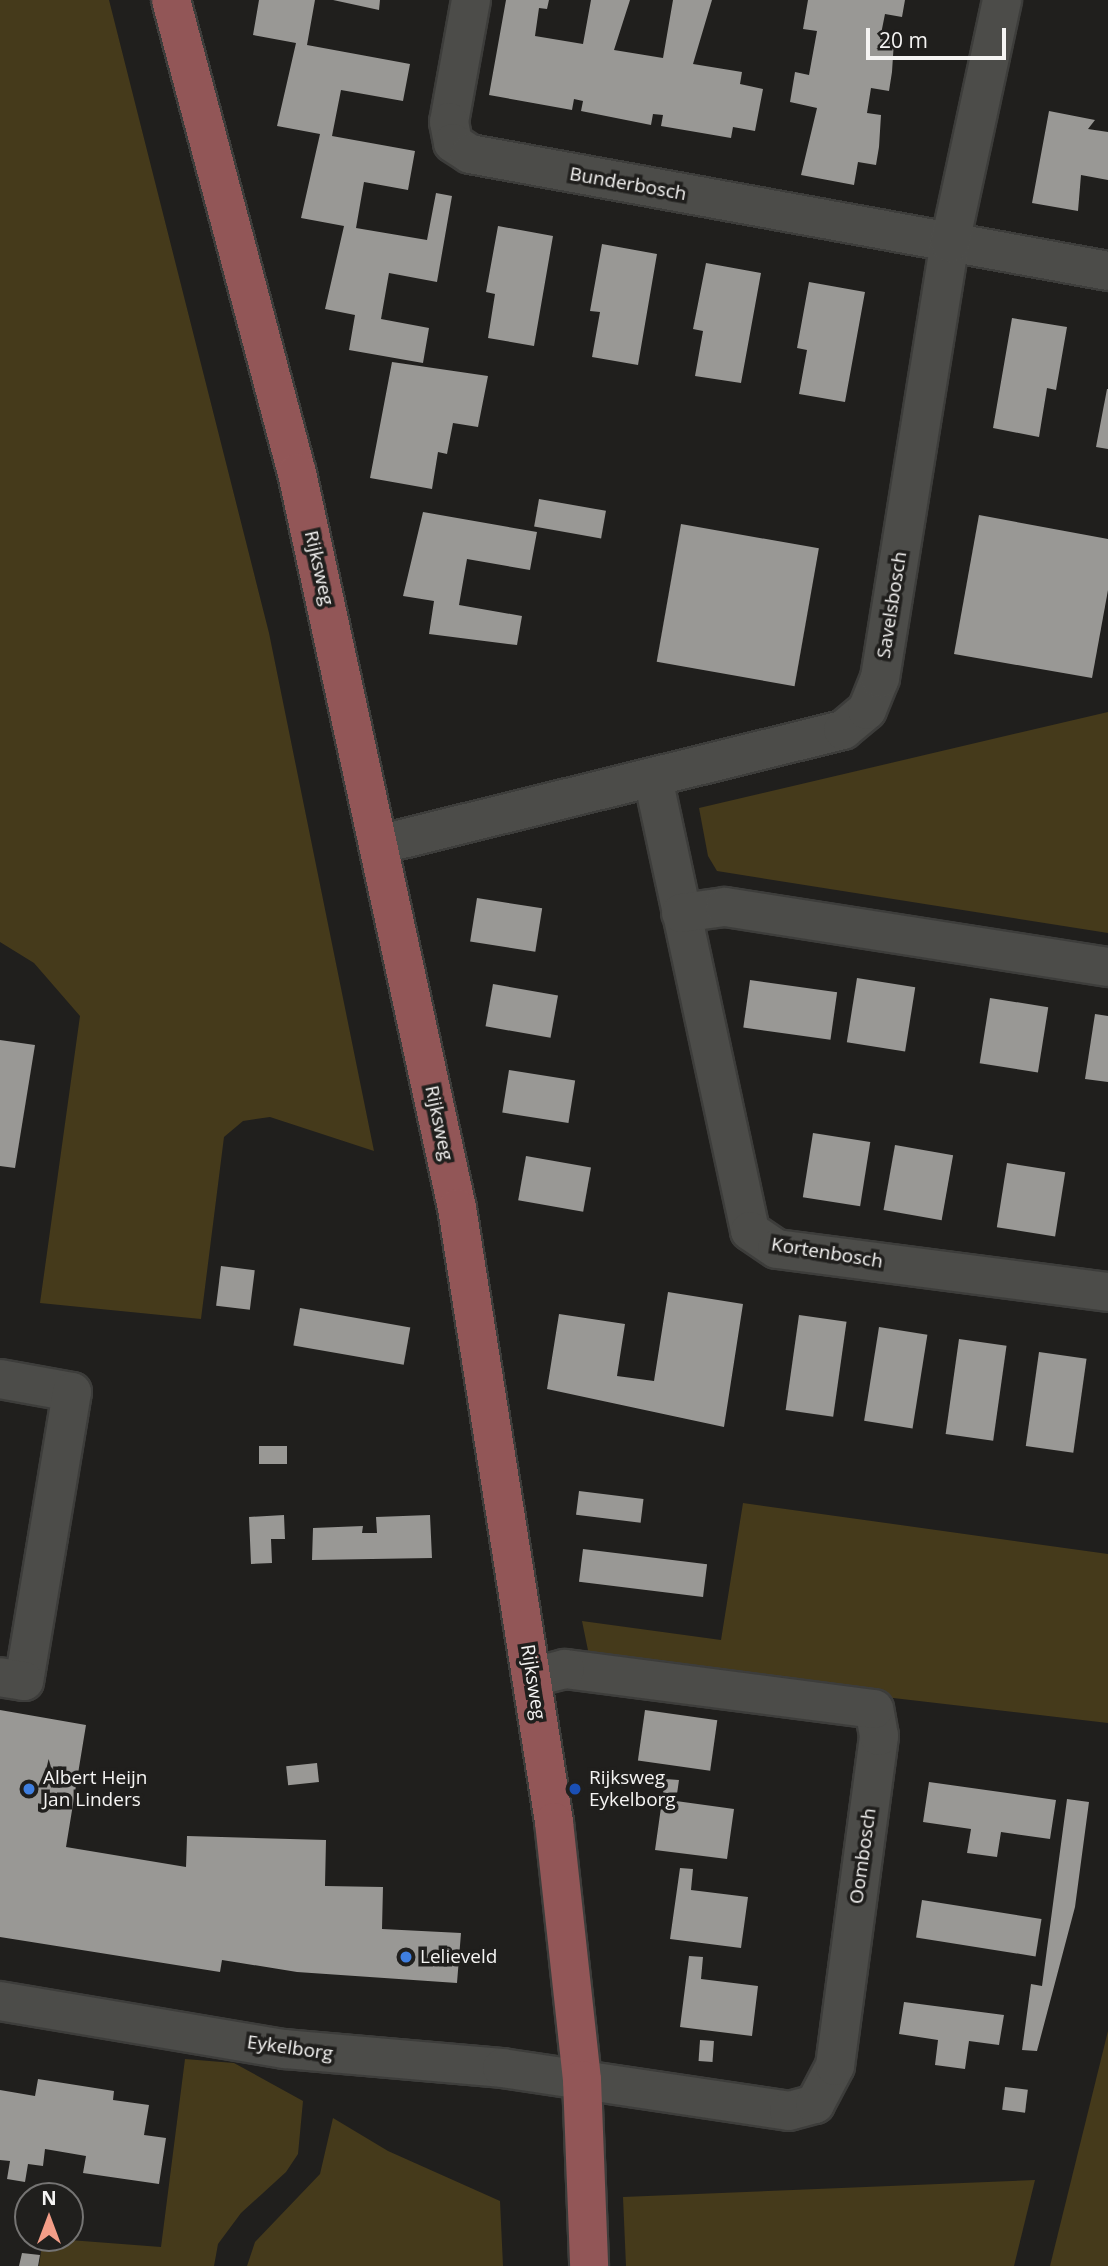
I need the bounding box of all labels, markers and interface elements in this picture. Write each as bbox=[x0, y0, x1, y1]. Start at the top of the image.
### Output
scale bar bbox=[870, 14, 1010, 58]
text: 20 m bbox=[879, 26, 928, 54]
street label: Bunderbosch bbox=[568, 162, 688, 206]
street label: Rijksweg bbox=[299, 528, 339, 608]
street label: Savelsbosch bbox=[872, 550, 912, 660]
street label: Rijksweg bbox=[420, 1083, 458, 1163]
street label: Kortenbosch bbox=[770, 1233, 884, 1273]
street label: Rijksweg bbox=[516, 1643, 550, 1721]
place label: Albert Heijn Jan Linders bbox=[43, 1767, 148, 1811]
place label: Rijksweg Eykelborg bbox=[589, 1767, 676, 1811]
marker: Albert Heijn Jan Linders bbox=[21, 1781, 37, 1797]
marker: Rijksweg Eykelborg bbox=[567, 1781, 583, 1797]
street label: Oombosch bbox=[845, 1807, 881, 1905]
place label: Lelieveld bbox=[420, 1946, 497, 1968]
marker: Lelieveld bbox=[398, 1949, 414, 1965]
street label: Eykelborg bbox=[246, 2031, 334, 2065]
north arrow bbox=[14, 2182, 84, 2252]
text: N bbox=[41, 2185, 57, 2211]

